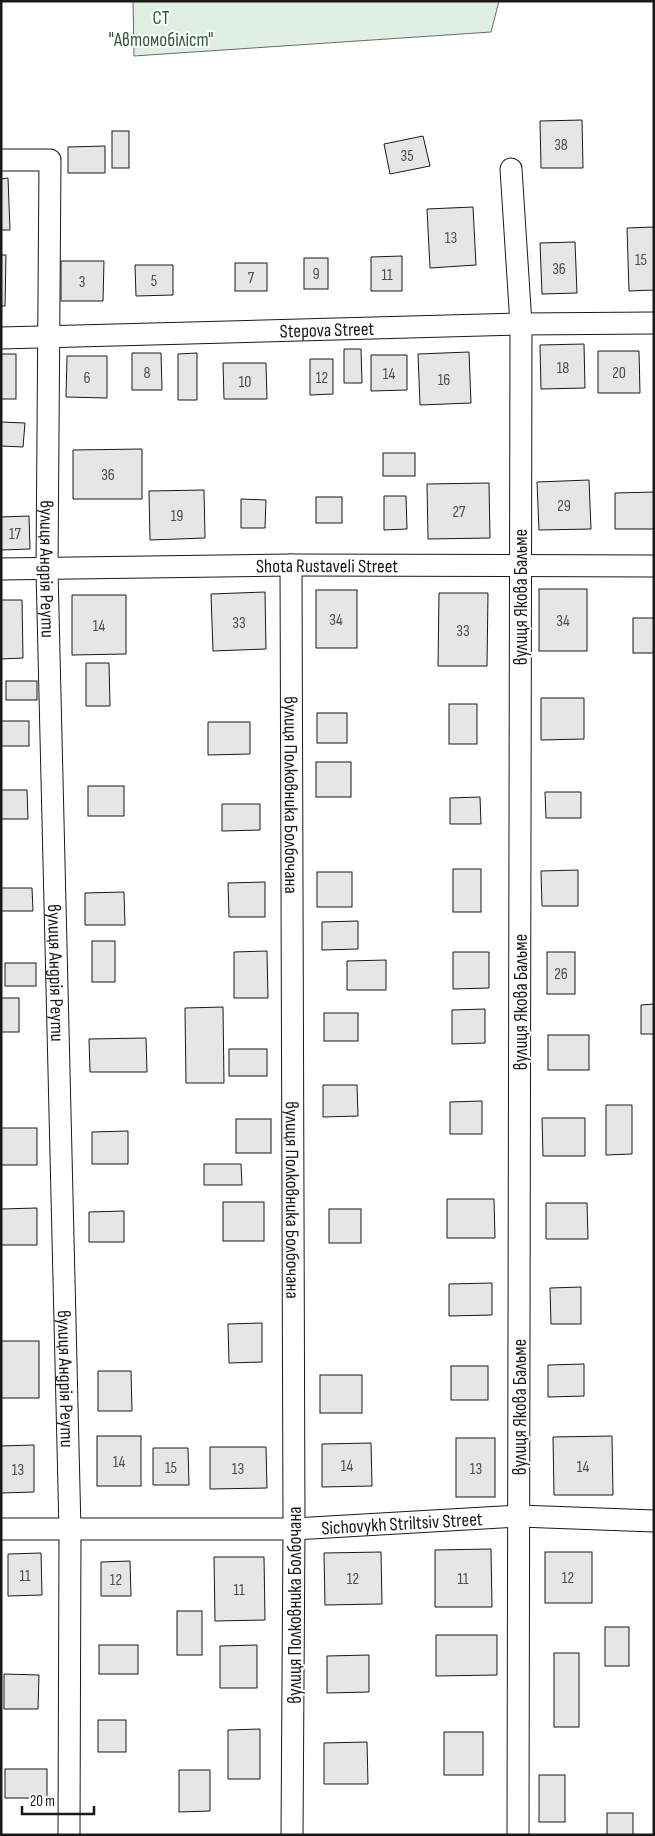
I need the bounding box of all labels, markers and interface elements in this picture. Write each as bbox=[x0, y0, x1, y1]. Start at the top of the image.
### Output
park label: СТ "Автомобіліст" bbox=[109, 7, 213, 52]
house number: 38 bbox=[554, 136, 568, 155]
house number: 35 bbox=[400, 147, 414, 166]
house number: 13 bbox=[445, 229, 457, 248]
house number: 15 bbox=[635, 251, 647, 270]
house number: 36 bbox=[552, 260, 566, 279]
house number: 9 bbox=[312, 265, 320, 284]
house number: 11 bbox=[381, 266, 393, 285]
house number: 7 bbox=[248, 269, 255, 288]
house number: 5 bbox=[151, 272, 157, 291]
house number: 3 bbox=[79, 273, 85, 292]
street label: Stepova Street bbox=[279, 318, 375, 343]
house number: 18 bbox=[557, 359, 569, 378]
house number: 8 bbox=[143, 364, 151, 383]
house number: 20 bbox=[612, 364, 626, 383]
house number: 14 bbox=[383, 365, 395, 384]
house number: 6 bbox=[83, 369, 91, 388]
house number: 12 bbox=[316, 369, 328, 388]
house number: 16 bbox=[438, 371, 450, 390]
house number: 10 bbox=[239, 373, 251, 392]
house number: 36 bbox=[101, 466, 115, 485]
house number: 29 bbox=[557, 497, 571, 516]
street label: вулиця Андрія Реути bbox=[34, 500, 59, 638]
house number: 27 bbox=[452, 503, 466, 522]
house number: 19 bbox=[171, 507, 183, 526]
house number: 17 bbox=[9, 525, 22, 544]
street label: вулиця Якова Бальме bbox=[510, 529, 533, 665]
street label: Shota Rustaveli Street bbox=[256, 555, 398, 578]
house number: 34 bbox=[329, 611, 343, 630]
house number: 34 bbox=[556, 612, 570, 631]
house number: 33 bbox=[232, 614, 246, 633]
house number: 14 bbox=[93, 617, 105, 636]
house number: 33 bbox=[456, 622, 470, 641]
street label: вулиця Полковника Болбочана bbox=[278, 696, 302, 894]
street label: вулиця Андрія Реути bbox=[42, 904, 68, 1042]
street label: вулиця Якова Бальме bbox=[510, 934, 533, 1070]
house number: 26 bbox=[554, 965, 568, 984]
street label: вулиця Полковника Болбочана bbox=[280, 1101, 303, 1299]
street label: вулиця Андрія Реути bbox=[52, 1310, 78, 1448]
street label: вулиця Якова Бальме bbox=[509, 1339, 532, 1475]
house number: 14 bbox=[113, 1453, 125, 1472]
house number: 14 bbox=[341, 1457, 353, 1476]
house number: 14 bbox=[577, 1458, 589, 1477]
house number: 15 bbox=[165, 1459, 177, 1478]
house number: 13 bbox=[232, 1460, 244, 1479]
house number: 13 bbox=[470, 1460, 482, 1479]
house number: 13 bbox=[12, 1461, 24, 1480]
street label: вулиця Полковника Болбочана bbox=[284, 1506, 307, 1704]
street label: Sichovykh Striltsiv Street bbox=[321, 1508, 483, 1540]
house number: 11 bbox=[19, 1567, 31, 1586]
house number: 12 bbox=[562, 1569, 574, 1588]
house number: 12 bbox=[347, 1570, 359, 1589]
house number: 11 bbox=[457, 1570, 469, 1589]
house number: 12 bbox=[110, 1571, 122, 1590]
house number: 11 bbox=[233, 1581, 245, 1600]
scale bar bbox=[22, 1784, 95, 1816]
text: 20 m bbox=[30, 1792, 55, 1811]

